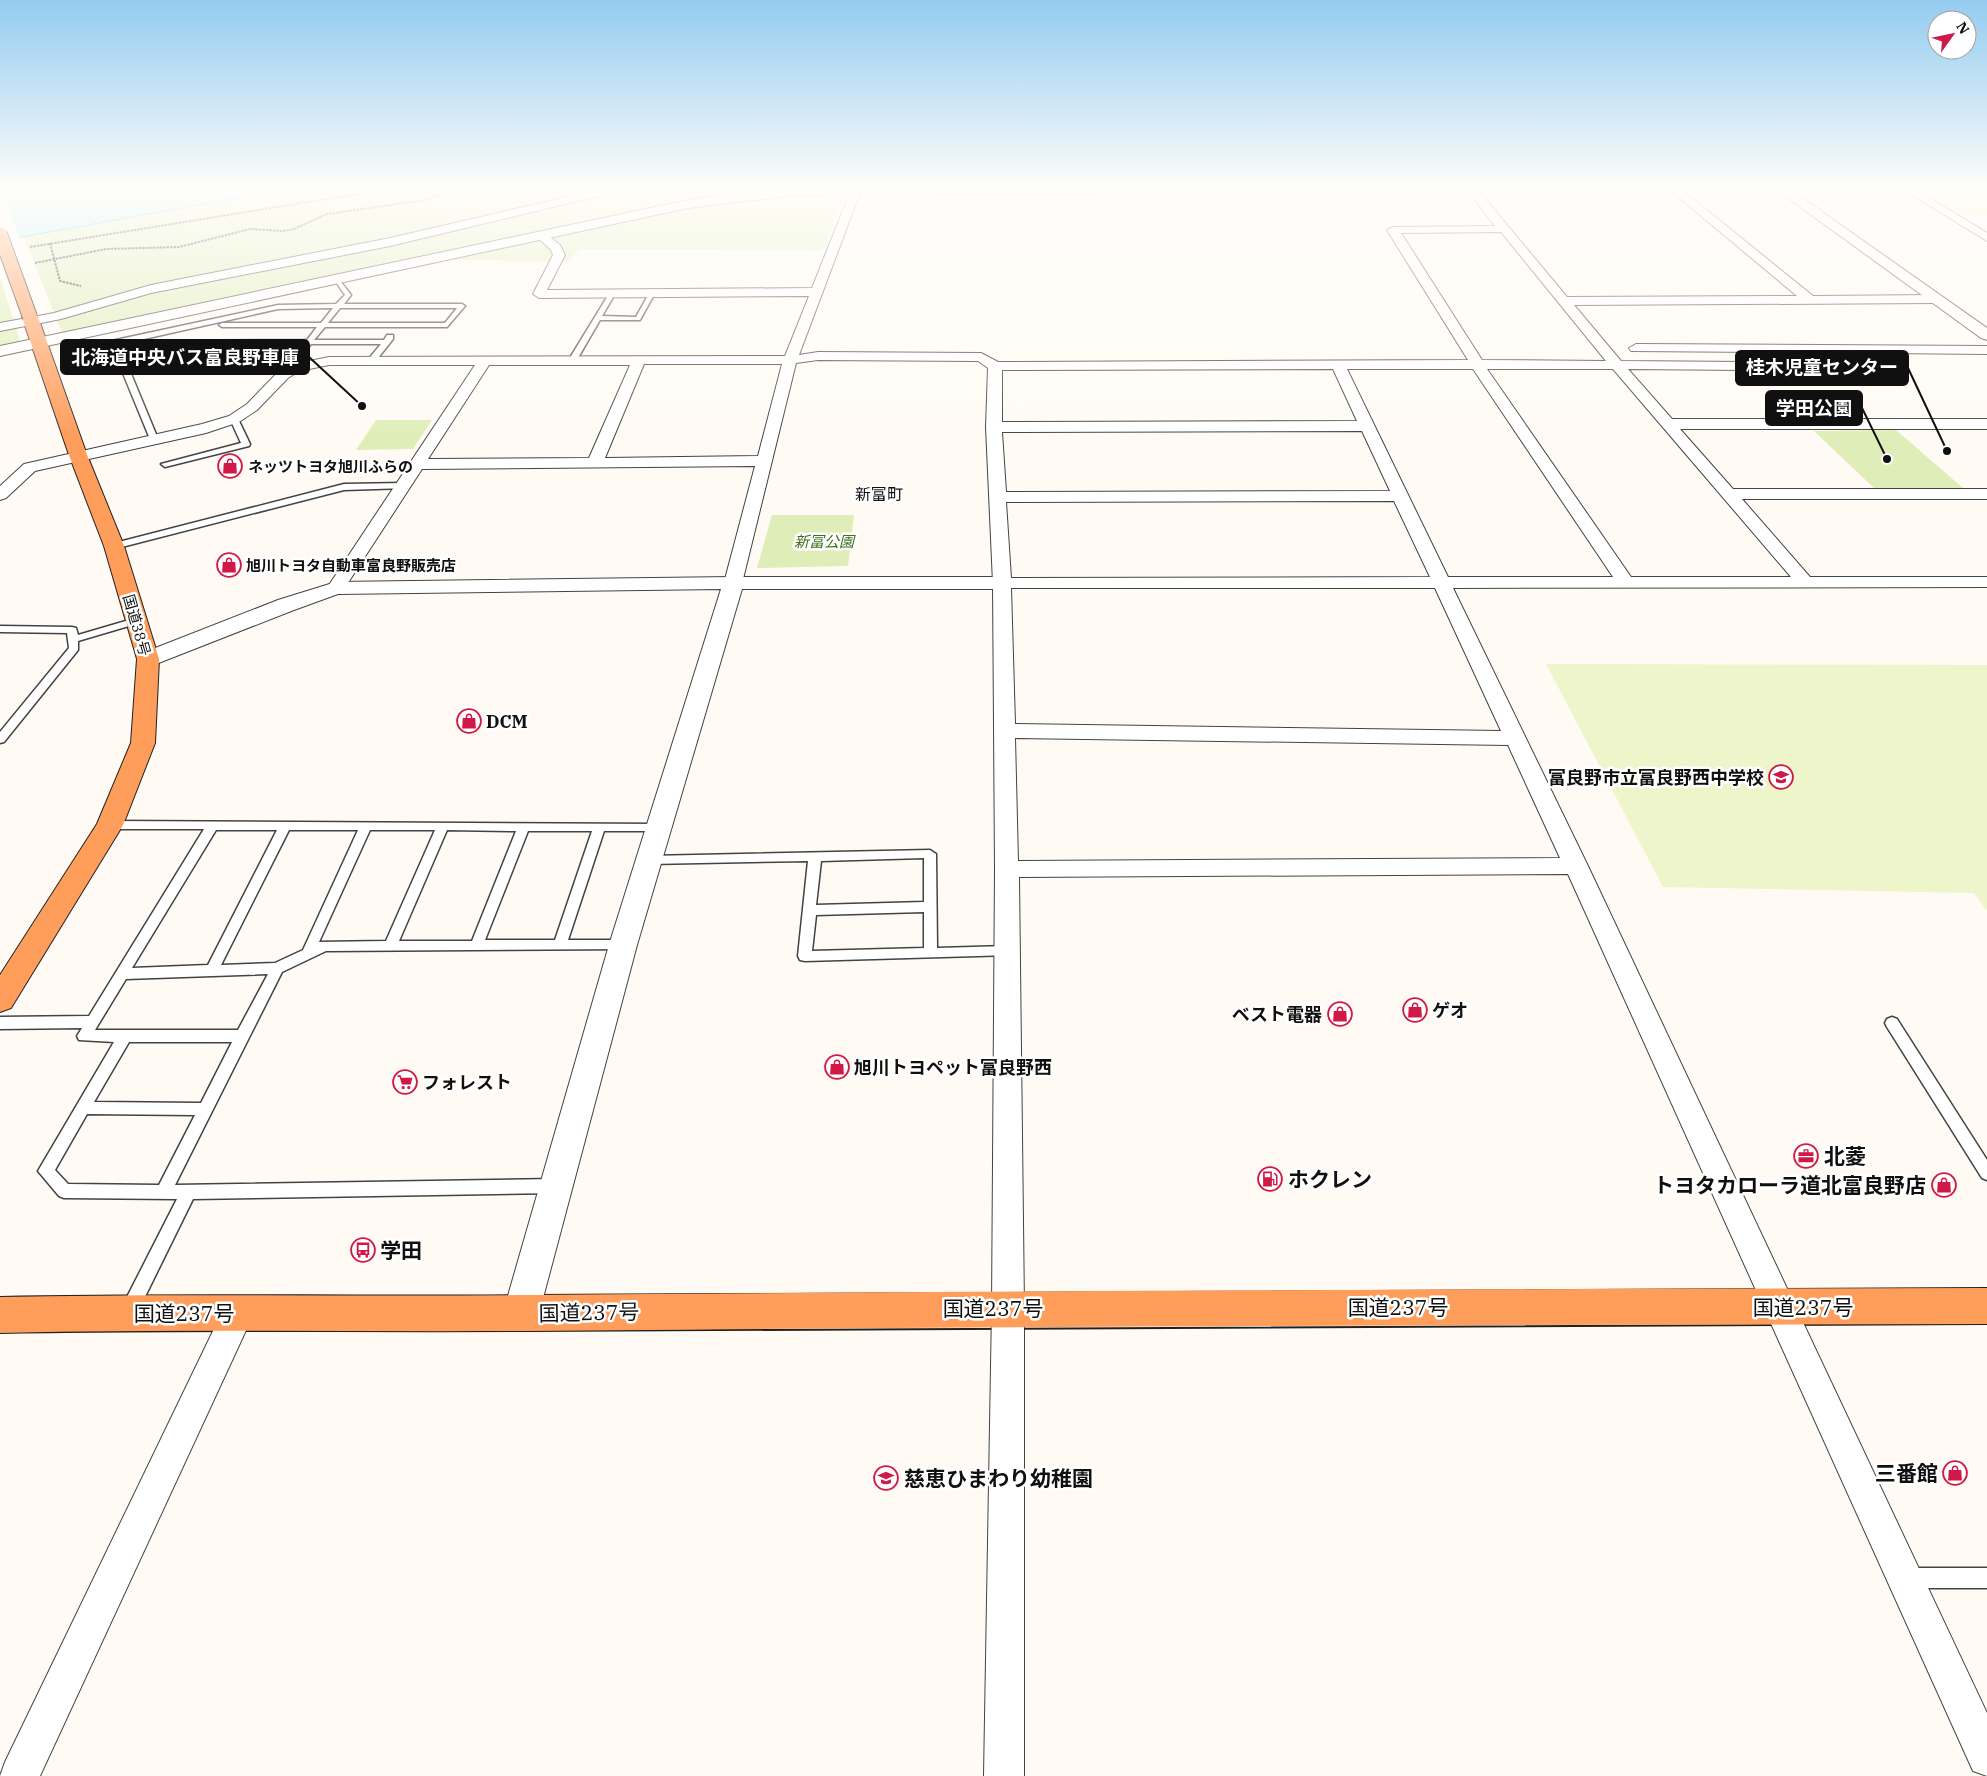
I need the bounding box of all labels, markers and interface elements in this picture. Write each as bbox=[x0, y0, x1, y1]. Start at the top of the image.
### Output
north arrow bbox=[1927, 10, 1977, 60]
text: N bbox=[1952, 18, 1973, 37]
callout: 北海道中央バス富良野車庫 bbox=[61, 340, 309, 374]
text: 北海道中央バス富良野車庫 bbox=[71, 345, 299, 369]
callout: 桂木児童センター bbox=[1736, 351, 1908, 385]
text: 桂木児童センター bbox=[1746, 355, 1898, 379]
callout: 学田公園 bbox=[1766, 391, 1862, 425]
text: 学田公園 bbox=[1776, 396, 1852, 420]
shop icon: ネッツトヨタ旭川ふらの bbox=[217, 453, 243, 479]
place label: ネッツトヨタ旭川ふらの bbox=[248, 457, 413, 476]
district label: 新富町 bbox=[855, 484, 903, 504]
park label: 新冨公園 bbox=[794, 532, 856, 551]
shop icon: 旭川トヨタ自動車富良野販売店 bbox=[216, 552, 242, 578]
place label: 旭川トヨタ自動車富良野販売店 bbox=[246, 556, 456, 575]
street label: 国道38号 bbox=[119, 592, 155, 658]
shop icon: DCM bbox=[456, 708, 482, 734]
place label: DCM bbox=[486, 710, 528, 733]
school or university icon: 富良野市立富良野西中学校 bbox=[1768, 764, 1794, 790]
place label: 富良野市立富良野西中学校 bbox=[1548, 766, 1764, 789]
shop icon: ゲオ bbox=[1402, 997, 1428, 1023]
place label: ゲオ bbox=[1432, 999, 1468, 1022]
shop icon: ベスト電器 bbox=[1327, 1001, 1353, 1027]
place label: ベスト電器 bbox=[1232, 1003, 1322, 1026]
shop icon: 旭川トヨペット富良野西 bbox=[824, 1054, 850, 1080]
place label: 旭川トヨペット富良野西 bbox=[854, 1056, 1052, 1079]
supermarket icon: フォレスト bbox=[392, 1069, 418, 1095]
place label: フォレスト bbox=[422, 1071, 512, 1094]
place label: 北菱 bbox=[1824, 1142, 1866, 1170]
office icon: 北菱 bbox=[1793, 1143, 1819, 1169]
place label: ホクレン bbox=[1288, 1165, 1372, 1193]
fuel station icon: ホクレン bbox=[1257, 1166, 1283, 1192]
place label: トヨタカローラ道北富良野店 bbox=[1653, 1171, 1926, 1199]
shop icon: トヨタカローラ道北富良野店 bbox=[1931, 1172, 1957, 1198]
place label: 学田 bbox=[380, 1236, 422, 1264]
bus stop icon: 学田 bbox=[350, 1237, 376, 1263]
street label: 国道237号 bbox=[1348, 1293, 1448, 1321]
street label: 国道237号 bbox=[1753, 1293, 1853, 1321]
street label: 国道237号 bbox=[943, 1294, 1043, 1322]
street label: 国道237号 bbox=[538, 1297, 640, 1327]
street label: 国道237号 bbox=[134, 1299, 234, 1327]
place label: 三番館 bbox=[1875, 1459, 1938, 1487]
shop icon: 三番館 bbox=[1942, 1460, 1968, 1486]
place label: 慈恵ひまわり幼稚園 bbox=[904, 1464, 1093, 1492]
school or university icon: 慈恵ひまわり幼稚園 bbox=[873, 1465, 899, 1491]

